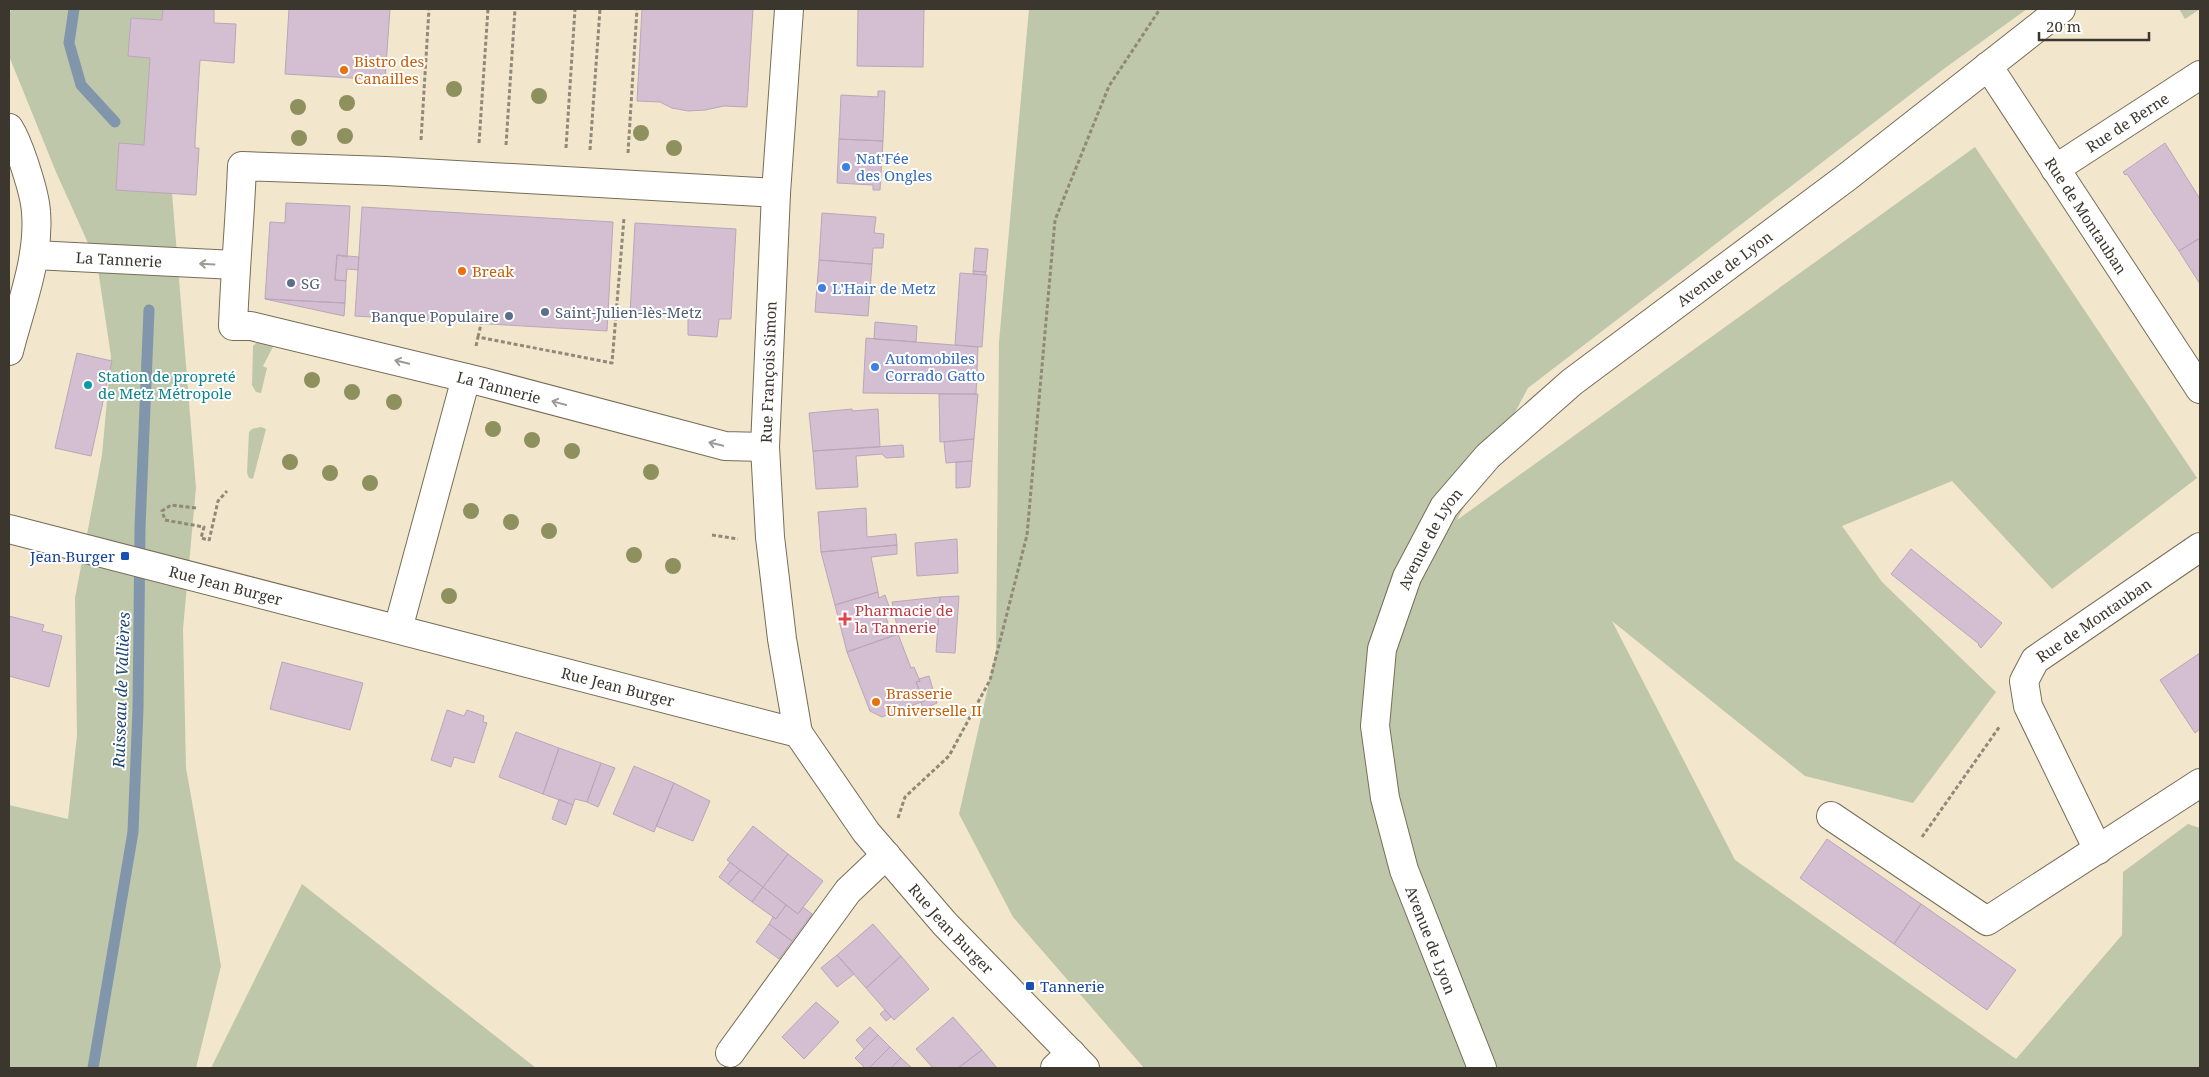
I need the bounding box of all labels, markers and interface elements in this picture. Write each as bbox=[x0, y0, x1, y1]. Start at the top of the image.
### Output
scale bar bbox=[2039, 10, 2149, 42]
text: 20 m bbox=[2046, 16, 2081, 36]
place label: Bistro des Canailles bbox=[354, 51, 425, 88]
marker: Bistro des Canailles bbox=[338, 64, 350, 76]
street label: Rue de Berne bbox=[2082, 88, 2173, 156]
place label: Nat'Fée des Ongles bbox=[856, 148, 932, 185]
street label: Rue de Montauban bbox=[2041, 154, 2132, 278]
marker: Nat'Fée des Ongles bbox=[840, 161, 852, 173]
street label: Avenue de Lyon bbox=[1672, 226, 1776, 311]
street label: La Tannerie bbox=[75, 247, 162, 271]
one-way arrow bbox=[200, 259, 216, 268]
place label: Break bbox=[472, 261, 514, 281]
marker: Break bbox=[456, 265, 468, 277]
place label: SG bbox=[301, 273, 320, 293]
marker: SG bbox=[285, 277, 297, 289]
place label: L'Hair de Metz bbox=[832, 278, 936, 298]
marker: L'Hair de Metz bbox=[816, 282, 828, 294]
street label: Rue François Simon bbox=[756, 300, 780, 443]
place label: Saint-Julien-lès-Metz bbox=[555, 302, 702, 322]
place label: Banque Populaire bbox=[371, 306, 499, 326]
marker: Saint-Julien-lès-Metz bbox=[539, 306, 551, 318]
marker: Banque Populaire bbox=[503, 310, 515, 322]
place label: Automobiles Corrado Gatto bbox=[885, 348, 985, 385]
one-way arrow bbox=[394, 357, 410, 366]
marker: Automobiles Corrado Gatto bbox=[869, 361, 881, 373]
place label: Station de propreté de Metz Métropole bbox=[98, 366, 236, 403]
street label: La Tannerie bbox=[455, 366, 543, 408]
marker: Station de propreté de Metz Métropole bbox=[82, 379, 94, 391]
one-way arrow bbox=[552, 397, 568, 407]
one-way arrow bbox=[709, 439, 725, 448]
street label: Avenue de Lyon bbox=[1393, 483, 1467, 592]
place label: Jean Burger bbox=[29, 546, 115, 566]
marker: Jean Burger bbox=[119, 550, 131, 562]
street label: Rue Jean Burger bbox=[167, 561, 285, 609]
street label: Rue de Montauban bbox=[2032, 573, 2155, 666]
place label: Pharmacie de la Tannerie bbox=[855, 600, 953, 637]
water label: Ruisseau de Vallières bbox=[107, 612, 135, 769]
marker: Pharmacie de la Tannerie bbox=[839, 613, 851, 625]
street label: Rue Jean Burger bbox=[559, 662, 677, 711]
place label: Brasserie Universelle II bbox=[886, 683, 982, 720]
marker: Brasserie Universelle II bbox=[870, 696, 882, 708]
street label: Rue Jean Burger bbox=[905, 879, 998, 978]
street label: Avenue de Lyon bbox=[1401, 883, 1461, 997]
place label: Tannerie bbox=[1040, 976, 1104, 996]
marker: Tannerie bbox=[1024, 980, 1036, 992]

